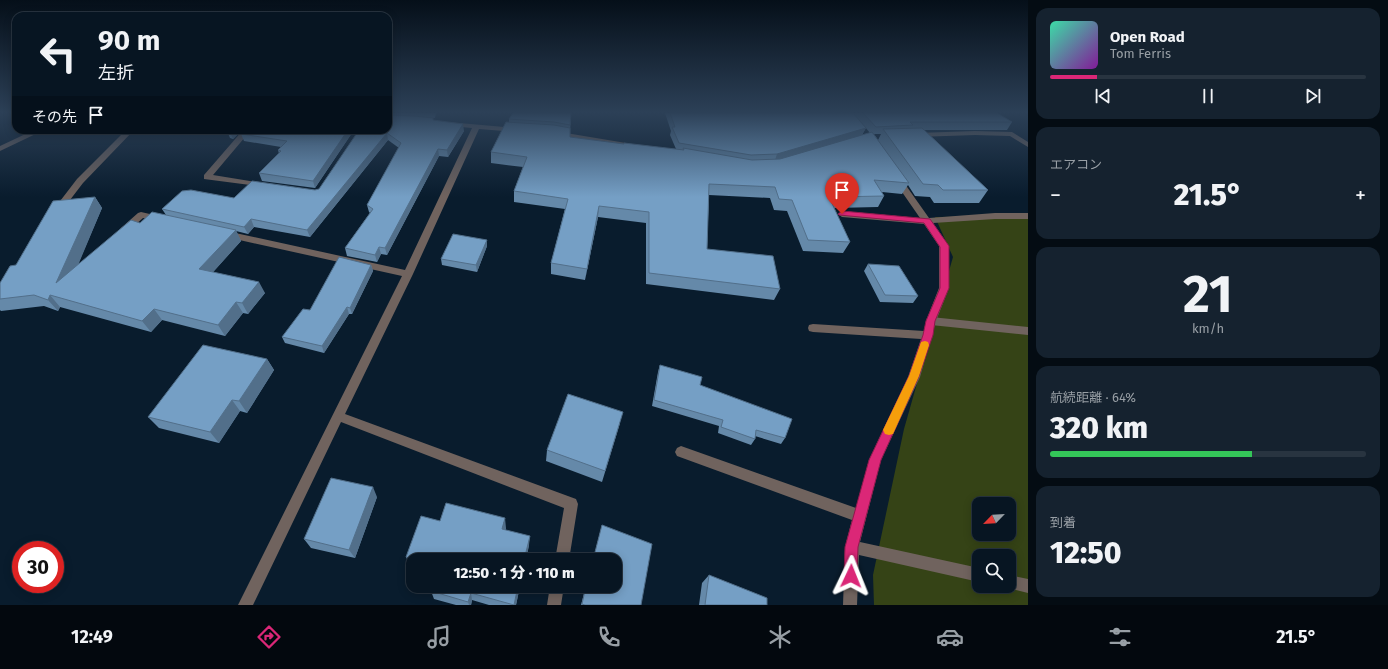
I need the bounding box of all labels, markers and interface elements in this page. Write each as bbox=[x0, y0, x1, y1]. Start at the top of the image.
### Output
text: 90 m bbox=[98, 24, 160, 57]
icon: left bbox=[32, 28, 84, 80]
text: Open Road bbox=[1110, 28, 1185, 46]
text: Tom Ferris bbox=[1110, 46, 1171, 61]
text: 左折 bbox=[98, 62, 134, 84]
icon: previous bbox=[1092, 85, 1114, 107]
icon: pause bbox=[1197, 85, 1219, 107]
icon: next bbox=[1302, 85, 1324, 107]
icon: arrive bbox=[85, 104, 107, 126]
text: その先 bbox=[32, 108, 77, 126]
text: エアコン bbox=[1050, 157, 1102, 172]
pin bbox=[825, 173, 859, 214]
text: 21.5° bbox=[1174, 177, 1242, 213]
icon: arrive bbox=[831, 179, 853, 201]
text: − bbox=[1050, 182, 1061, 209]
text: + bbox=[1355, 182, 1366, 209]
text: 21 bbox=[1183, 263, 1233, 326]
text: km/h bbox=[1192, 321, 1224, 336]
text: 航続距離 · 64% bbox=[1050, 390, 1136, 405]
text: 320 km bbox=[1050, 410, 1148, 446]
north arrow bbox=[972, 497, 1016, 541]
map controls bbox=[972, 497, 1016, 593]
text: 到着 bbox=[1050, 515, 1076, 530]
text: 12:50 bbox=[1050, 535, 1122, 571]
speed limit sign: 30 bbox=[12, 541, 64, 593]
button: search bbox=[972, 549, 1016, 593]
position arrow bbox=[830, 555, 872, 597]
text: 12:50 · 1 分 · 110 m bbox=[453, 564, 575, 582]
icon: directions bbox=[255, 623, 283, 651]
icon: music bbox=[425, 623, 453, 651]
icon: phone bbox=[595, 623, 623, 651]
icon: climate bbox=[766, 623, 794, 651]
icon: car bbox=[936, 623, 964, 651]
icon: filters bbox=[1106, 623, 1134, 651]
text: 12:49 bbox=[71, 626, 113, 648]
text: 21.5° bbox=[1276, 626, 1317, 648]

